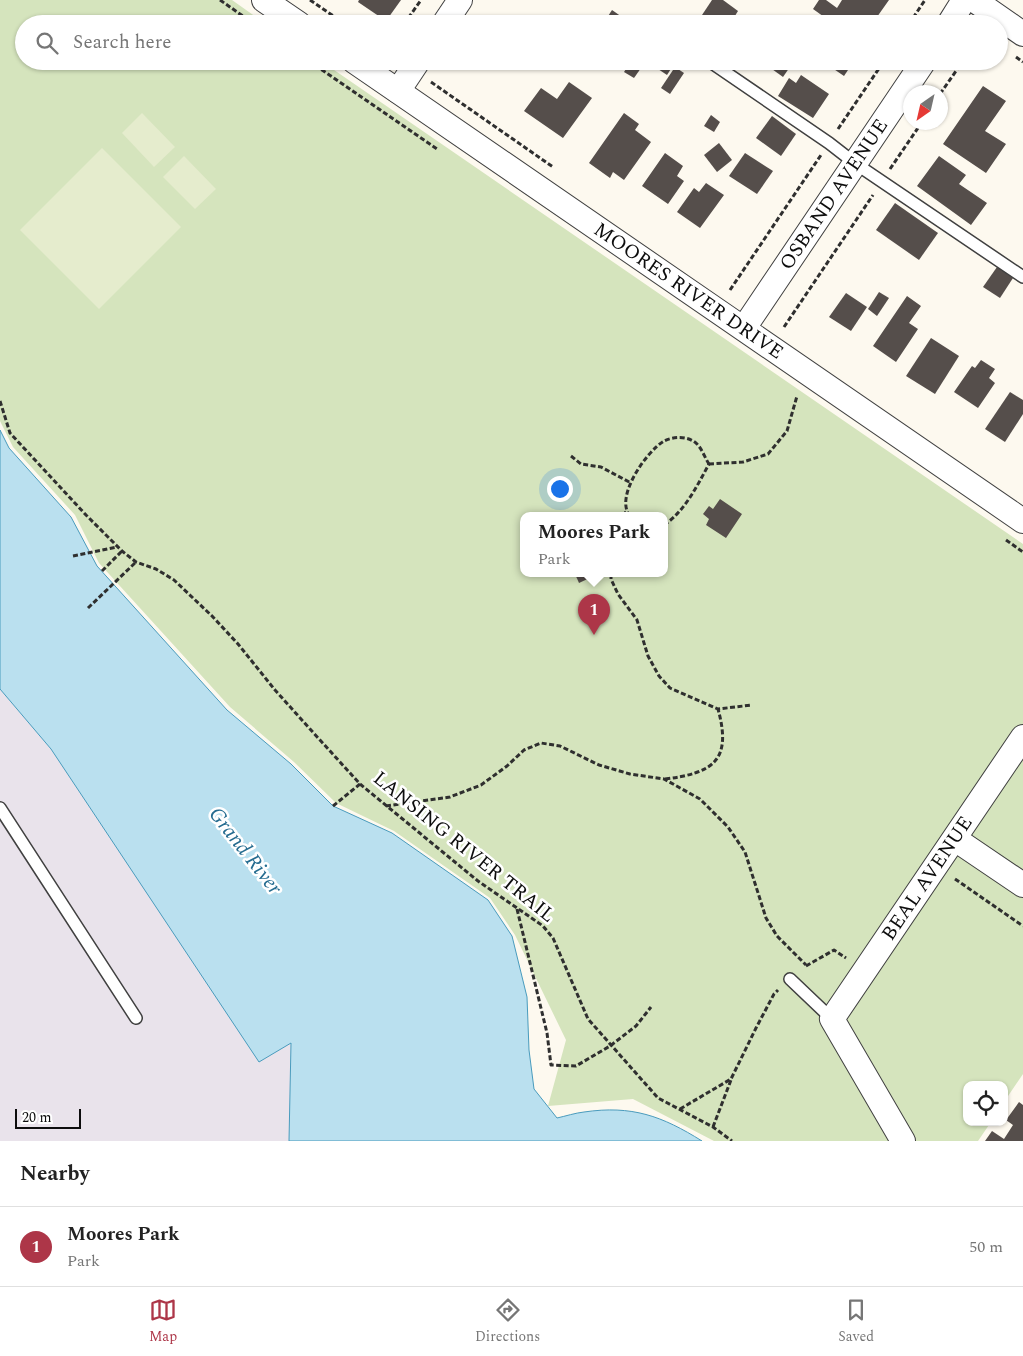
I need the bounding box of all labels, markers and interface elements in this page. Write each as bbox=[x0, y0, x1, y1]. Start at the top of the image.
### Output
search box bbox=[15, 15, 1008, 70]
text: Search here bbox=[73, 28, 172, 57]
icon: search bbox=[33, 29, 61, 57]
north arrow bbox=[903, 85, 948, 130]
street label: OSBAND AVENUE bbox=[772, 113, 896, 276]
street label: MOORES RIVER DRIVE bbox=[587, 215, 790, 367]
your location bbox=[547, 476, 573, 502]
popup bbox=[520, 512, 668, 577]
text: Moores Park bbox=[538, 518, 650, 547]
text: Park bbox=[538, 547, 571, 571]
pin: 1 bbox=[578, 594, 610, 635]
street label: LANSING RIVER TRAIL bbox=[366, 764, 562, 930]
water label: Grand River bbox=[200, 800, 290, 903]
street label: BEAL AVENUE bbox=[874, 810, 980, 947]
map controls bbox=[963, 1081, 1008, 1126]
button: locate bbox=[963, 1081, 1008, 1126]
scale bar bbox=[15, 1106, 81, 1129]
text: 20 m bbox=[22, 1107, 52, 1128]
text: Nearby bbox=[20, 1158, 90, 1190]
text: Moores Park bbox=[67, 1220, 180, 1249]
text: 1 bbox=[32, 1235, 40, 1259]
text: 50 m bbox=[969, 1235, 1003, 1259]
text: Park bbox=[67, 1249, 100, 1273]
tab: Map bbox=[149, 1296, 177, 1347]
tab: Directions bbox=[475, 1296, 540, 1347]
tab: Saved bbox=[838, 1296, 874, 1347]

